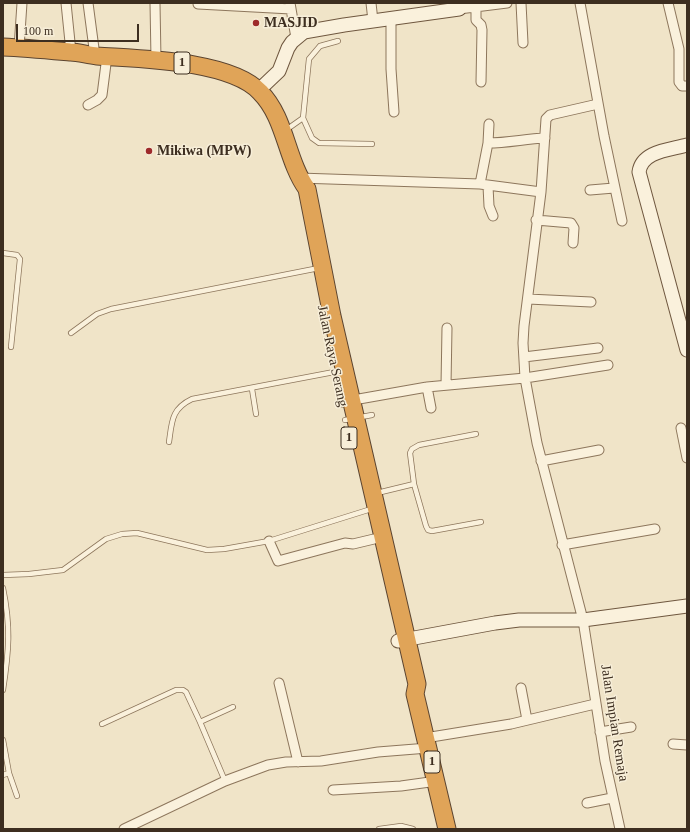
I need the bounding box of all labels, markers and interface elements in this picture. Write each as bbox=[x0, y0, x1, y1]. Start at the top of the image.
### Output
place label: MASJID bbox=[264, 15, 318, 31]
scale bar bbox=[18, 16, 141, 42]
marker: MASJID bbox=[251, 18, 261, 28]
text: 100 m bbox=[23, 24, 53, 38]
road number: 1 bbox=[174, 52, 190, 74]
place label: Mikiwa (MPW) bbox=[157, 143, 251, 159]
marker: Mikiwa (MPW) bbox=[144, 146, 154, 156]
street label: Jalan Raya Serang bbox=[313, 304, 351, 408]
road number: 1 bbox=[341, 427, 357, 449]
street label: Jalan Impian Remaja bbox=[596, 663, 632, 783]
road number: 1 bbox=[424, 751, 440, 773]

